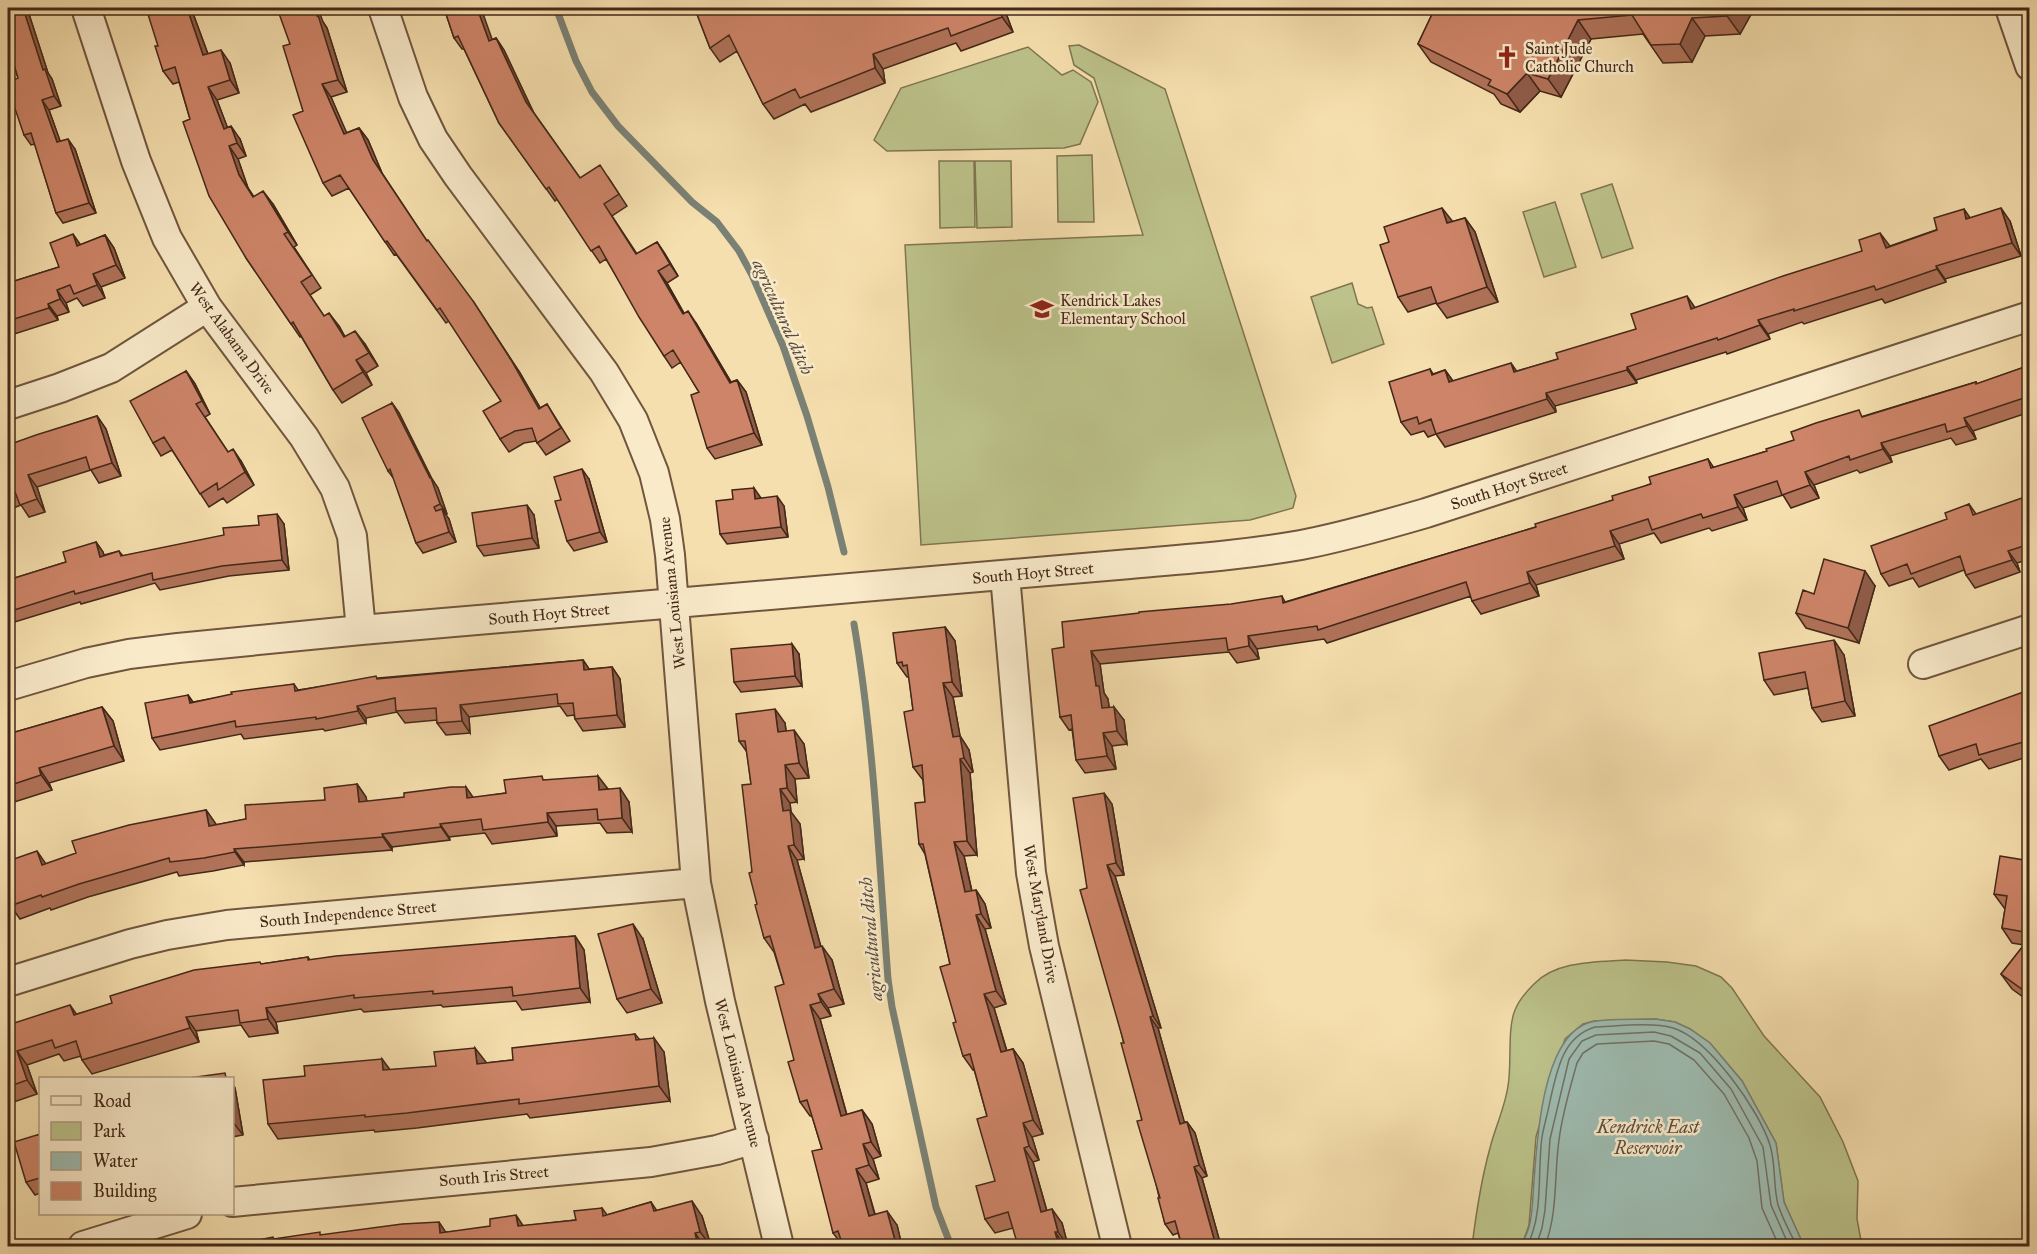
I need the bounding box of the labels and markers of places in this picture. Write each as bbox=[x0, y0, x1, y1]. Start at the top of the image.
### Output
place label: Saint Jude Catholic Church bbox=[1525, 39, 1634, 76]
church icon: Saint Jude Catholic Church bbox=[1494, 44, 1520, 70]
place label: Kendrick Lakes Elementary School bbox=[1060, 291, 1186, 328]
school or university icon: Kendrick Lakes Elementary School bbox=[1029, 296, 1055, 322]

